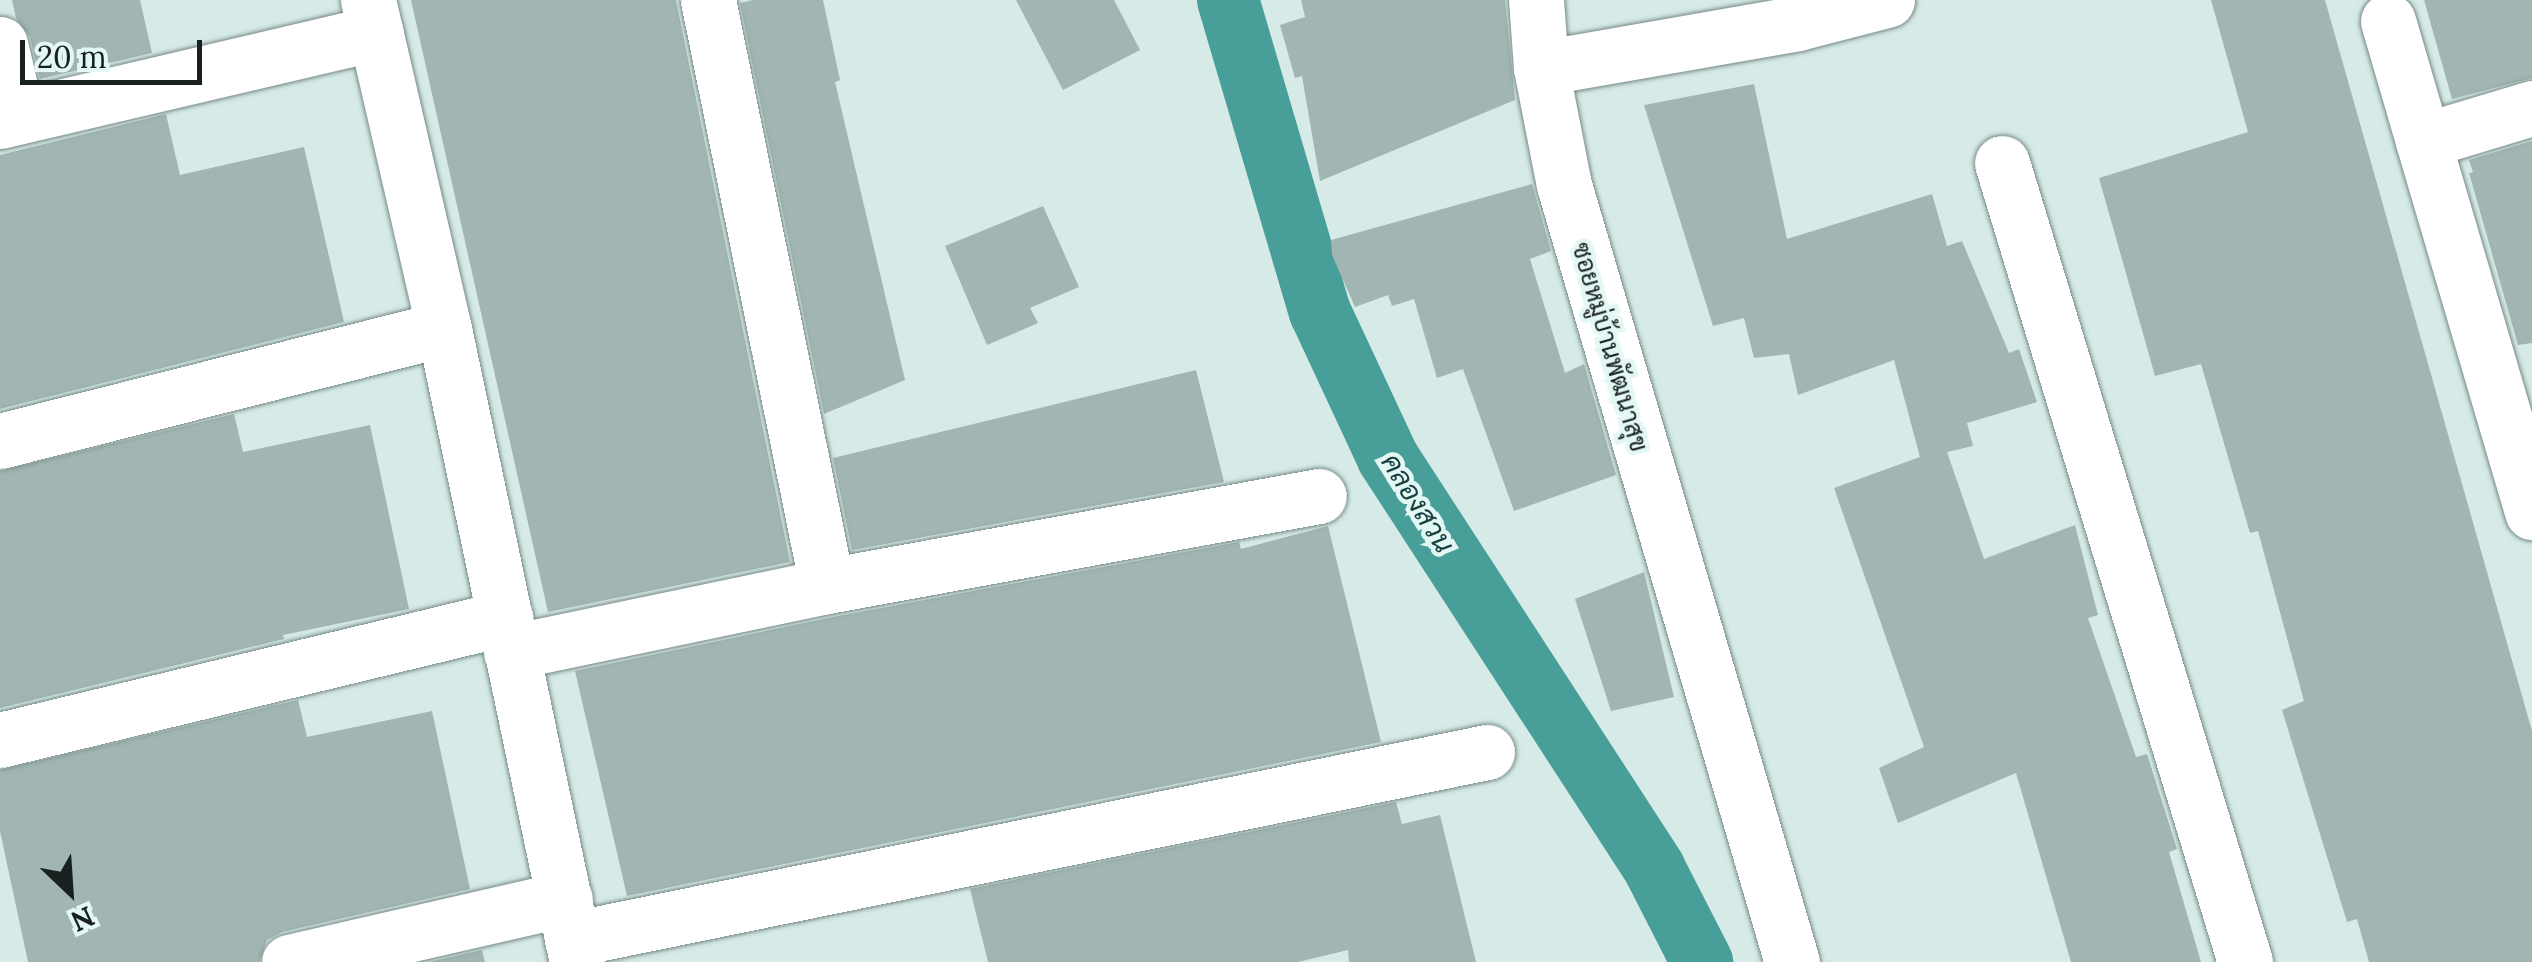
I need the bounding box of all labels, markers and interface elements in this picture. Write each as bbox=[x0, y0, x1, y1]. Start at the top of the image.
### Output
scale bar bbox=[25, 20, 208, 82]
text: 20 m bbox=[37, 38, 106, 76]
street label: ซอยหมู่บ้านพัฒนาสุข bbox=[1566, 239, 1654, 455]
water label: คลองสวน bbox=[1374, 447, 1462, 559]
north arrow bbox=[20, 842, 120, 942]
text: N bbox=[65, 898, 100, 940]

